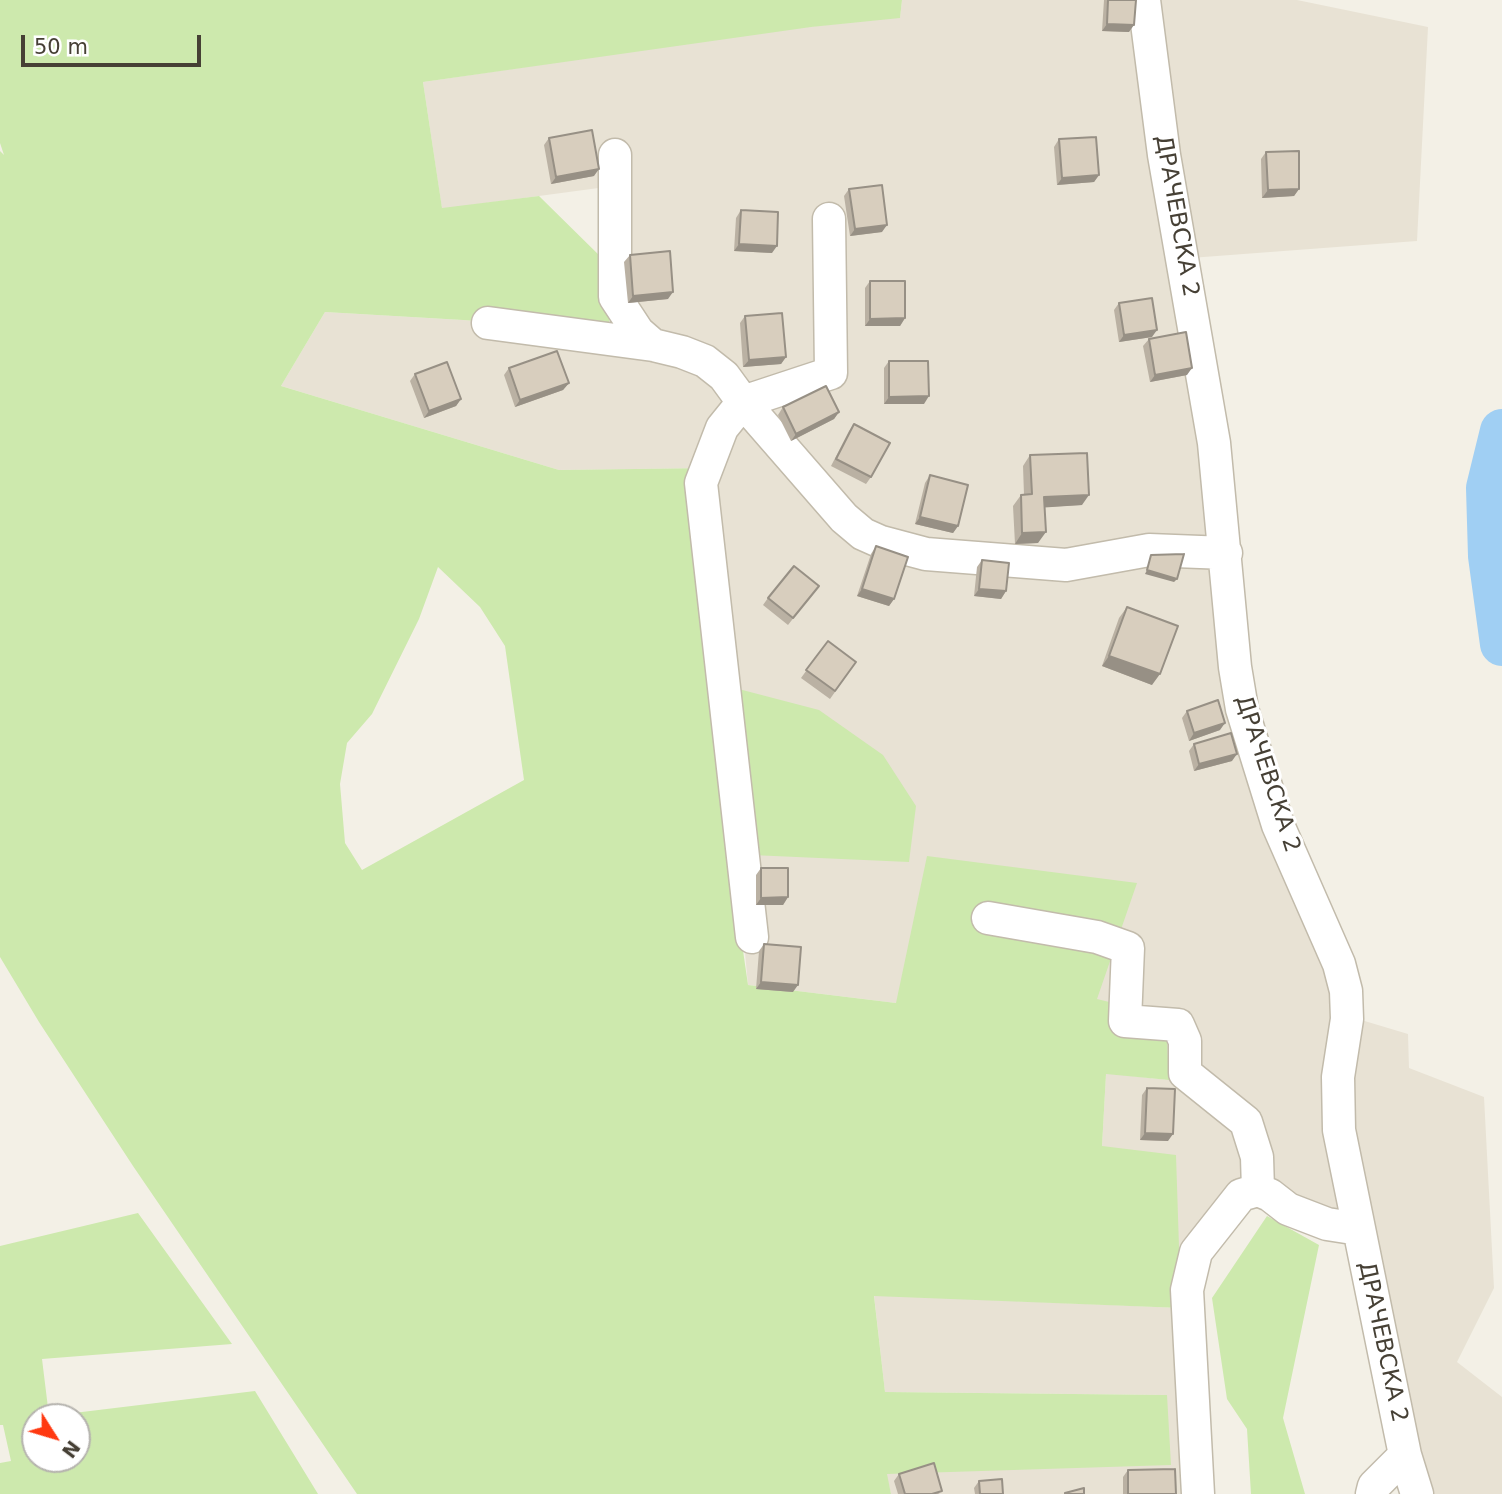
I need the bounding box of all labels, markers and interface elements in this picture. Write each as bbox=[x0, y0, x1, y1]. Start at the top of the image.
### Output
scale bar bbox=[24, 21, 205, 65]
text: 50 m bbox=[34, 35, 88, 59]
street label: ДРАЧЕВСКА 2 bbox=[1148, 133, 1204, 299]
street label: ДРАЧЕВСКА 2 bbox=[1229, 692, 1305, 856]
street label: ДРАЧЕВСКА 2 bbox=[1351, 1259, 1413, 1425]
north arrow bbox=[21, 1403, 91, 1473]
text: N bbox=[58, 1436, 85, 1462]

